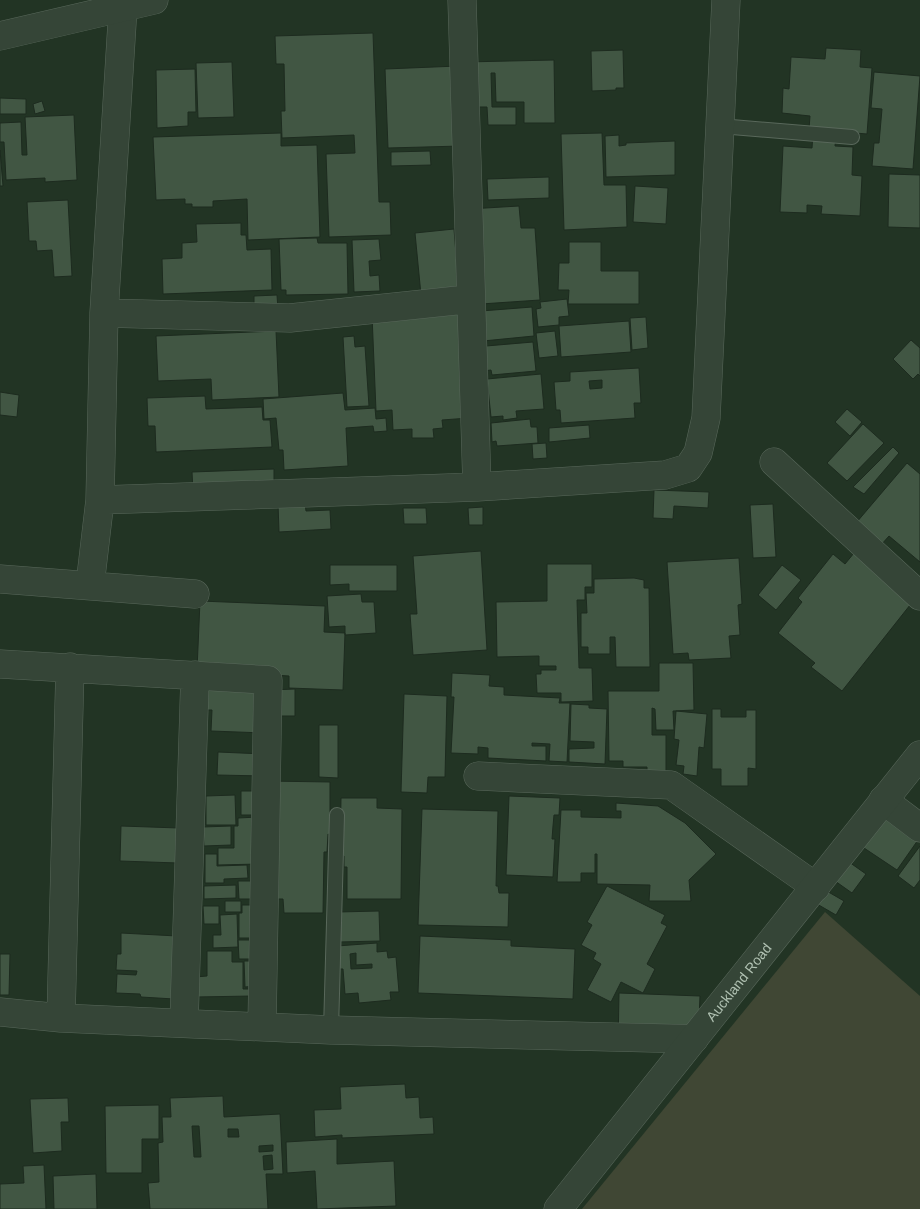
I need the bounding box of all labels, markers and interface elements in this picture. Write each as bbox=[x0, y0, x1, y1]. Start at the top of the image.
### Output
street label: Auckland Road bbox=[703, 940, 775, 1024]

